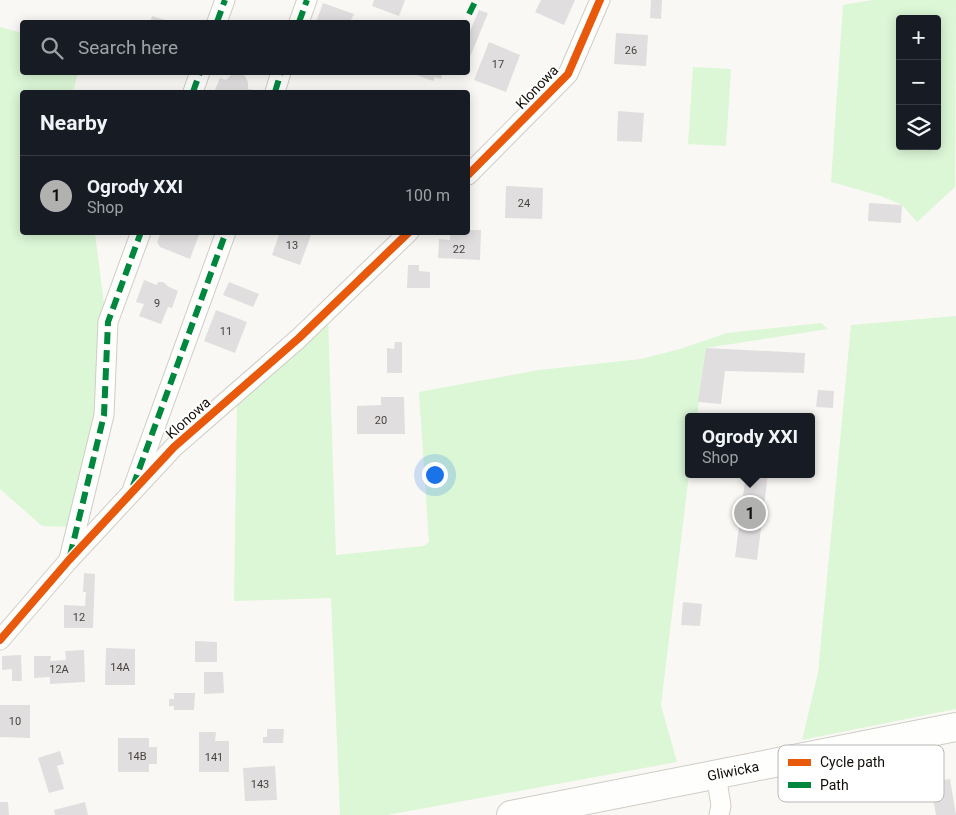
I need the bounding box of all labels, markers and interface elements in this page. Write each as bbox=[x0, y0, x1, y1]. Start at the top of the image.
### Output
map controls bbox=[896, 15, 941, 150]
button: + bbox=[896, 15, 941, 60]
search box bbox=[20, 20, 470, 75]
icon: search bbox=[38, 34, 66, 62]
text: Search here bbox=[78, 36, 178, 59]
house number: 26 bbox=[625, 44, 637, 57]
house number: 17 bbox=[492, 58, 504, 71]
button: − bbox=[896, 60, 941, 105]
street label: Klonowa bbox=[512, 62, 562, 112]
button: layers bbox=[896, 105, 941, 150]
text: Nearby bbox=[40, 111, 107, 135]
text: Ogrody XXI bbox=[87, 175, 183, 198]
text: 1 bbox=[51, 186, 61, 205]
text: 100 m bbox=[405, 186, 450, 205]
house number: 24 bbox=[518, 197, 530, 210]
text: Shop bbox=[87, 198, 123, 217]
house number: 13 bbox=[286, 239, 298, 252]
house number: 22 bbox=[453, 243, 465, 256]
house number: 9 bbox=[154, 297, 160, 310]
house number: 11 bbox=[220, 325, 232, 338]
street label: Klonowa bbox=[163, 394, 213, 442]
popup bbox=[685, 413, 815, 478]
house number: 20 bbox=[375, 414, 387, 427]
text: Ogrody XXI bbox=[702, 425, 798, 448]
text: Shop bbox=[702, 448, 738, 467]
your location bbox=[422, 462, 448, 488]
pin: 1 bbox=[734, 494, 766, 532]
house number: 12 bbox=[73, 611, 85, 624]
house number: 14A bbox=[110, 661, 131, 674]
house number: 12A bbox=[49, 663, 70, 676]
house number: 10 bbox=[9, 715, 21, 728]
legend bbox=[778, 745, 944, 802]
house number: 14B bbox=[127, 750, 147, 763]
house number: 141 bbox=[205, 751, 223, 764]
text: Cycle path bbox=[820, 754, 885, 770]
street label: Gliwicka bbox=[706, 758, 760, 784]
text: Path bbox=[820, 777, 849, 793]
house number: 143 bbox=[251, 778, 269, 791]

